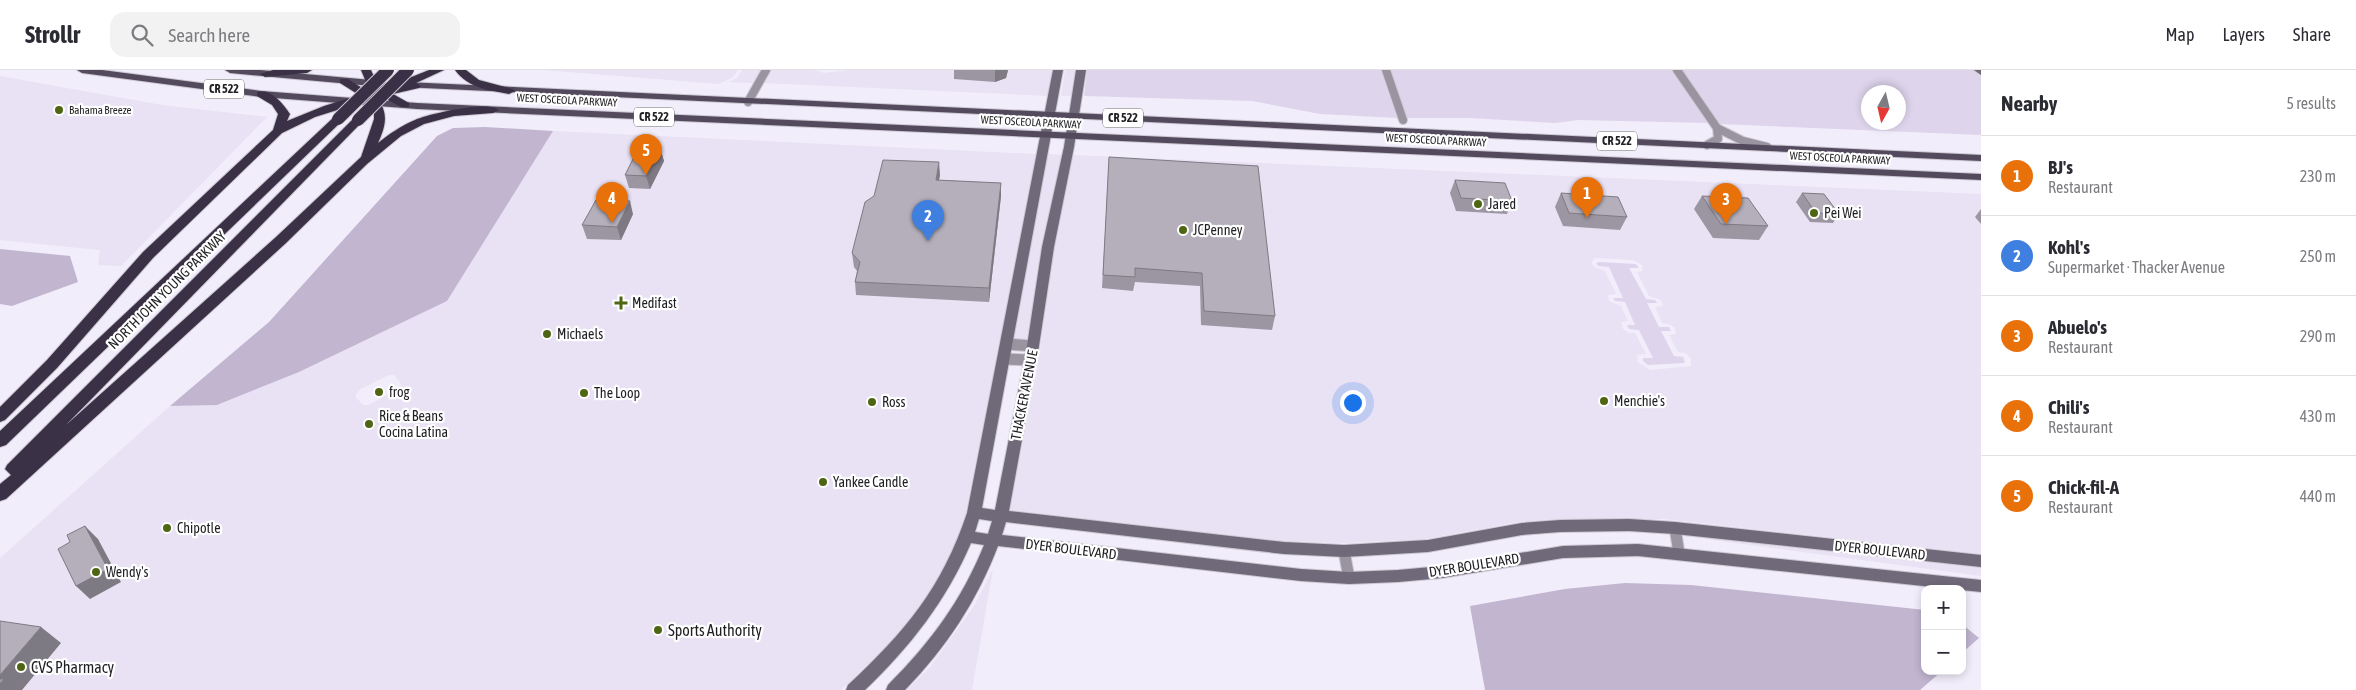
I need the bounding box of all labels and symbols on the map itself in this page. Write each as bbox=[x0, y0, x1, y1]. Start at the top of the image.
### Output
road number: CR 522 bbox=[204, 80, 244, 98]
north arrow bbox=[1861, 85, 1906, 130]
street label: WEST OSCEOLA PARKWAY bbox=[516, 91, 618, 109]
marker: Bahama Breeze bbox=[53, 104, 65, 116]
place label: Bahama Breeze bbox=[69, 104, 132, 116]
road number: CR 522 bbox=[634, 108, 674, 126]
road number: CR 522 bbox=[1103, 108, 1143, 128]
street label: WEST OSCEOLA PARKWAY bbox=[980, 113, 1082, 131]
street label: WEST OSCEOLA PARKWAY bbox=[1385, 131, 1487, 149]
road number: CR 522 bbox=[1597, 131, 1637, 150]
pin: 5 bbox=[630, 134, 662, 175]
street label: WEST OSCEOLA PARKWAY bbox=[1789, 149, 1891, 167]
pin: 1 bbox=[1571, 177, 1603, 218]
pin: 4 bbox=[596, 182, 628, 223]
pin: 3 bbox=[1710, 183, 1742, 224]
place label: Jared bbox=[1488, 196, 1516, 212]
marker: Jared bbox=[1472, 198, 1484, 210]
pin: 2 bbox=[912, 200, 944, 241]
place label: Pei Wei bbox=[1824, 205, 1862, 221]
marker: Pei Wei bbox=[1808, 207, 1820, 219]
place label: JCPenney bbox=[1193, 222, 1243, 238]
marker: JCPenney bbox=[1177, 224, 1189, 236]
street label: NORTH JOHN YOUNG PARKWAY bbox=[105, 227, 230, 352]
place label: Medifast bbox=[632, 295, 677, 311]
marker: Medifast bbox=[614, 296, 628, 310]
place label: Michaels bbox=[557, 326, 603, 342]
marker: Michaels bbox=[541, 328, 553, 340]
street label: THACKER AVENUE bbox=[1007, 349, 1041, 441]
place label: frog bbox=[389, 384, 410, 400]
place label: The Loop bbox=[594, 385, 641, 401]
marker: frog bbox=[373, 386, 385, 398]
marker: The Loop bbox=[578, 387, 590, 399]
your location bbox=[1340, 390, 1366, 416]
place label: Menchie's bbox=[1614, 393, 1665, 409]
place label: Ross bbox=[882, 394, 906, 410]
marker: Menchie's bbox=[1598, 395, 1610, 407]
marker: Ross bbox=[866, 396, 878, 408]
place label: Rice & Beans Cocina Latina bbox=[379, 408, 448, 440]
marker: Rice & Beans Cocina Latina bbox=[363, 418, 375, 430]
place label: Yankee Candle bbox=[833, 474, 908, 490]
marker: Yankee Candle bbox=[817, 476, 829, 488]
place label: Chipotle bbox=[177, 520, 220, 536]
marker: Chipotle bbox=[161, 522, 173, 534]
street label: DYER BOULEVARD bbox=[1025, 535, 1117, 563]
street label: DYER BOULEVARD bbox=[1834, 537, 1926, 563]
street label: DYER BOULEVARD bbox=[1428, 550, 1520, 580]
place label: Wendy's bbox=[106, 564, 149, 580]
marker: Wendy's bbox=[90, 566, 102, 578]
place label: Sports Authority bbox=[668, 621, 762, 640]
marker: Sports Authority bbox=[652, 624, 664, 636]
place label: CVS Pharmacy bbox=[31, 658, 115, 677]
marker: CVS Pharmacy bbox=[15, 661, 27, 673]

